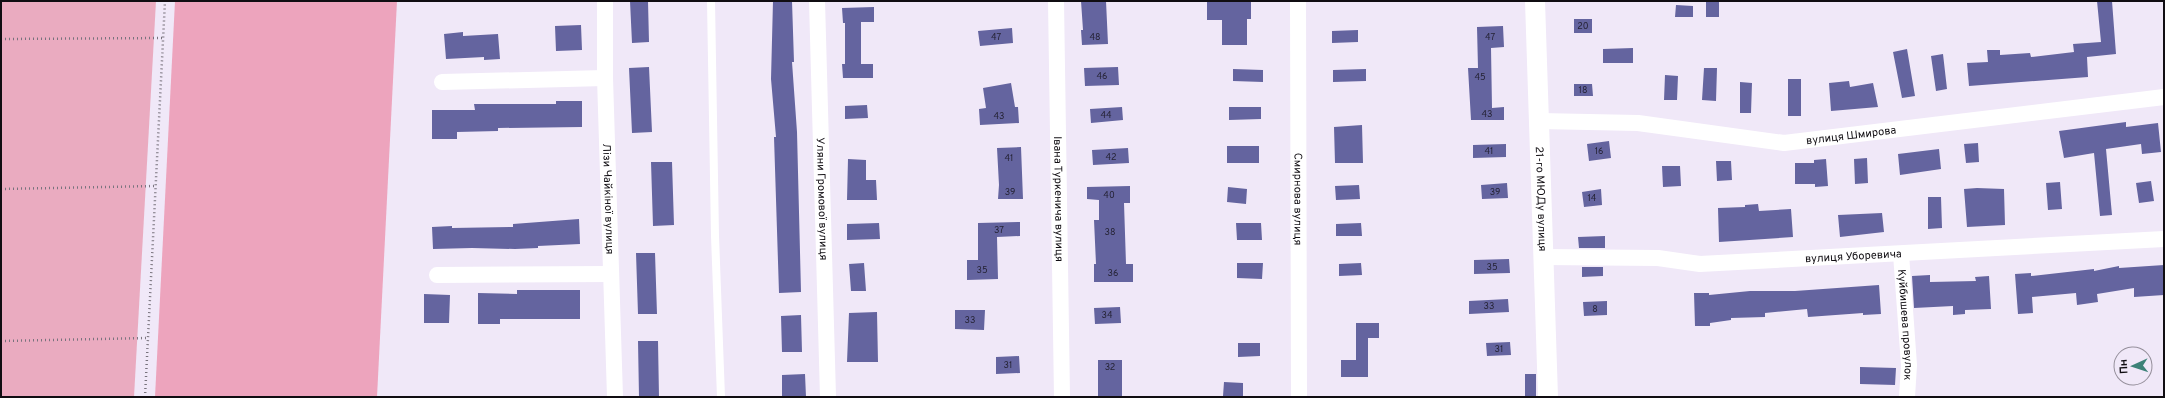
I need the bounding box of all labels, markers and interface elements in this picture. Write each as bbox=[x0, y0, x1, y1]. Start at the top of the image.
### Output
house number: 20 bbox=[1577, 21, 1589, 32]
house number: 47 bbox=[991, 32, 1001, 43]
house number: 48 bbox=[1089, 32, 1101, 43]
house number: 47 bbox=[1485, 32, 1495, 43]
house number: 46 bbox=[1097, 71, 1107, 82]
house number: 45 bbox=[1474, 72, 1486, 83]
house number: 18 bbox=[1579, 85, 1587, 96]
house number: 43 bbox=[1481, 109, 1493, 120]
house number: 44 bbox=[1100, 110, 1112, 121]
house number: 43 bbox=[993, 111, 1005, 122]
street label: вулиця Шмирова bbox=[1805, 123, 1897, 148]
street label: Івана Туркенича вулиця bbox=[1050, 136, 1066, 262]
street label: Уляни Громової вулиця bbox=[813, 137, 830, 261]
street label: Лізи Чайкіної вулиця bbox=[599, 143, 617, 255]
house number: 41 bbox=[1485, 146, 1493, 157]
street label: 21-го МЮДу вулиця bbox=[1532, 146, 1549, 252]
house number: 16 bbox=[1595, 146, 1603, 157]
house number: 42 bbox=[1105, 152, 1117, 163]
house number: 41 bbox=[1005, 153, 1013, 164]
street label: Смирнова вулиця bbox=[1290, 153, 1305, 245]
house number: 39 bbox=[1005, 187, 1015, 198]
house number: 39 bbox=[1490, 187, 1500, 198]
house number: 40 bbox=[1103, 190, 1115, 201]
house number: 14 bbox=[1588, 193, 1597, 204]
house number: 37 bbox=[994, 225, 1004, 236]
house number: 38 bbox=[1105, 227, 1115, 238]
street label: вулиця Уборевича bbox=[1805, 247, 1902, 266]
house number: 35 bbox=[1486, 262, 1498, 273]
house number: 35 bbox=[976, 265, 988, 276]
house number: 36 bbox=[1108, 268, 1118, 279]
street label: Куйбишева провулок bbox=[1894, 269, 1915, 381]
house number: 33 bbox=[1484, 301, 1494, 312]
house number: 8 bbox=[1592, 304, 1598, 315]
house number: 34 bbox=[1101, 310, 1113, 321]
house number: 33 bbox=[965, 315, 975, 326]
house number: 31 bbox=[1495, 344, 1503, 355]
north arrow bbox=[2113, 346, 2153, 386]
text: Пн bbox=[2117, 359, 2131, 374]
house number: 31 bbox=[1004, 360, 1012, 371]
house number: 32 bbox=[1105, 362, 1115, 373]

